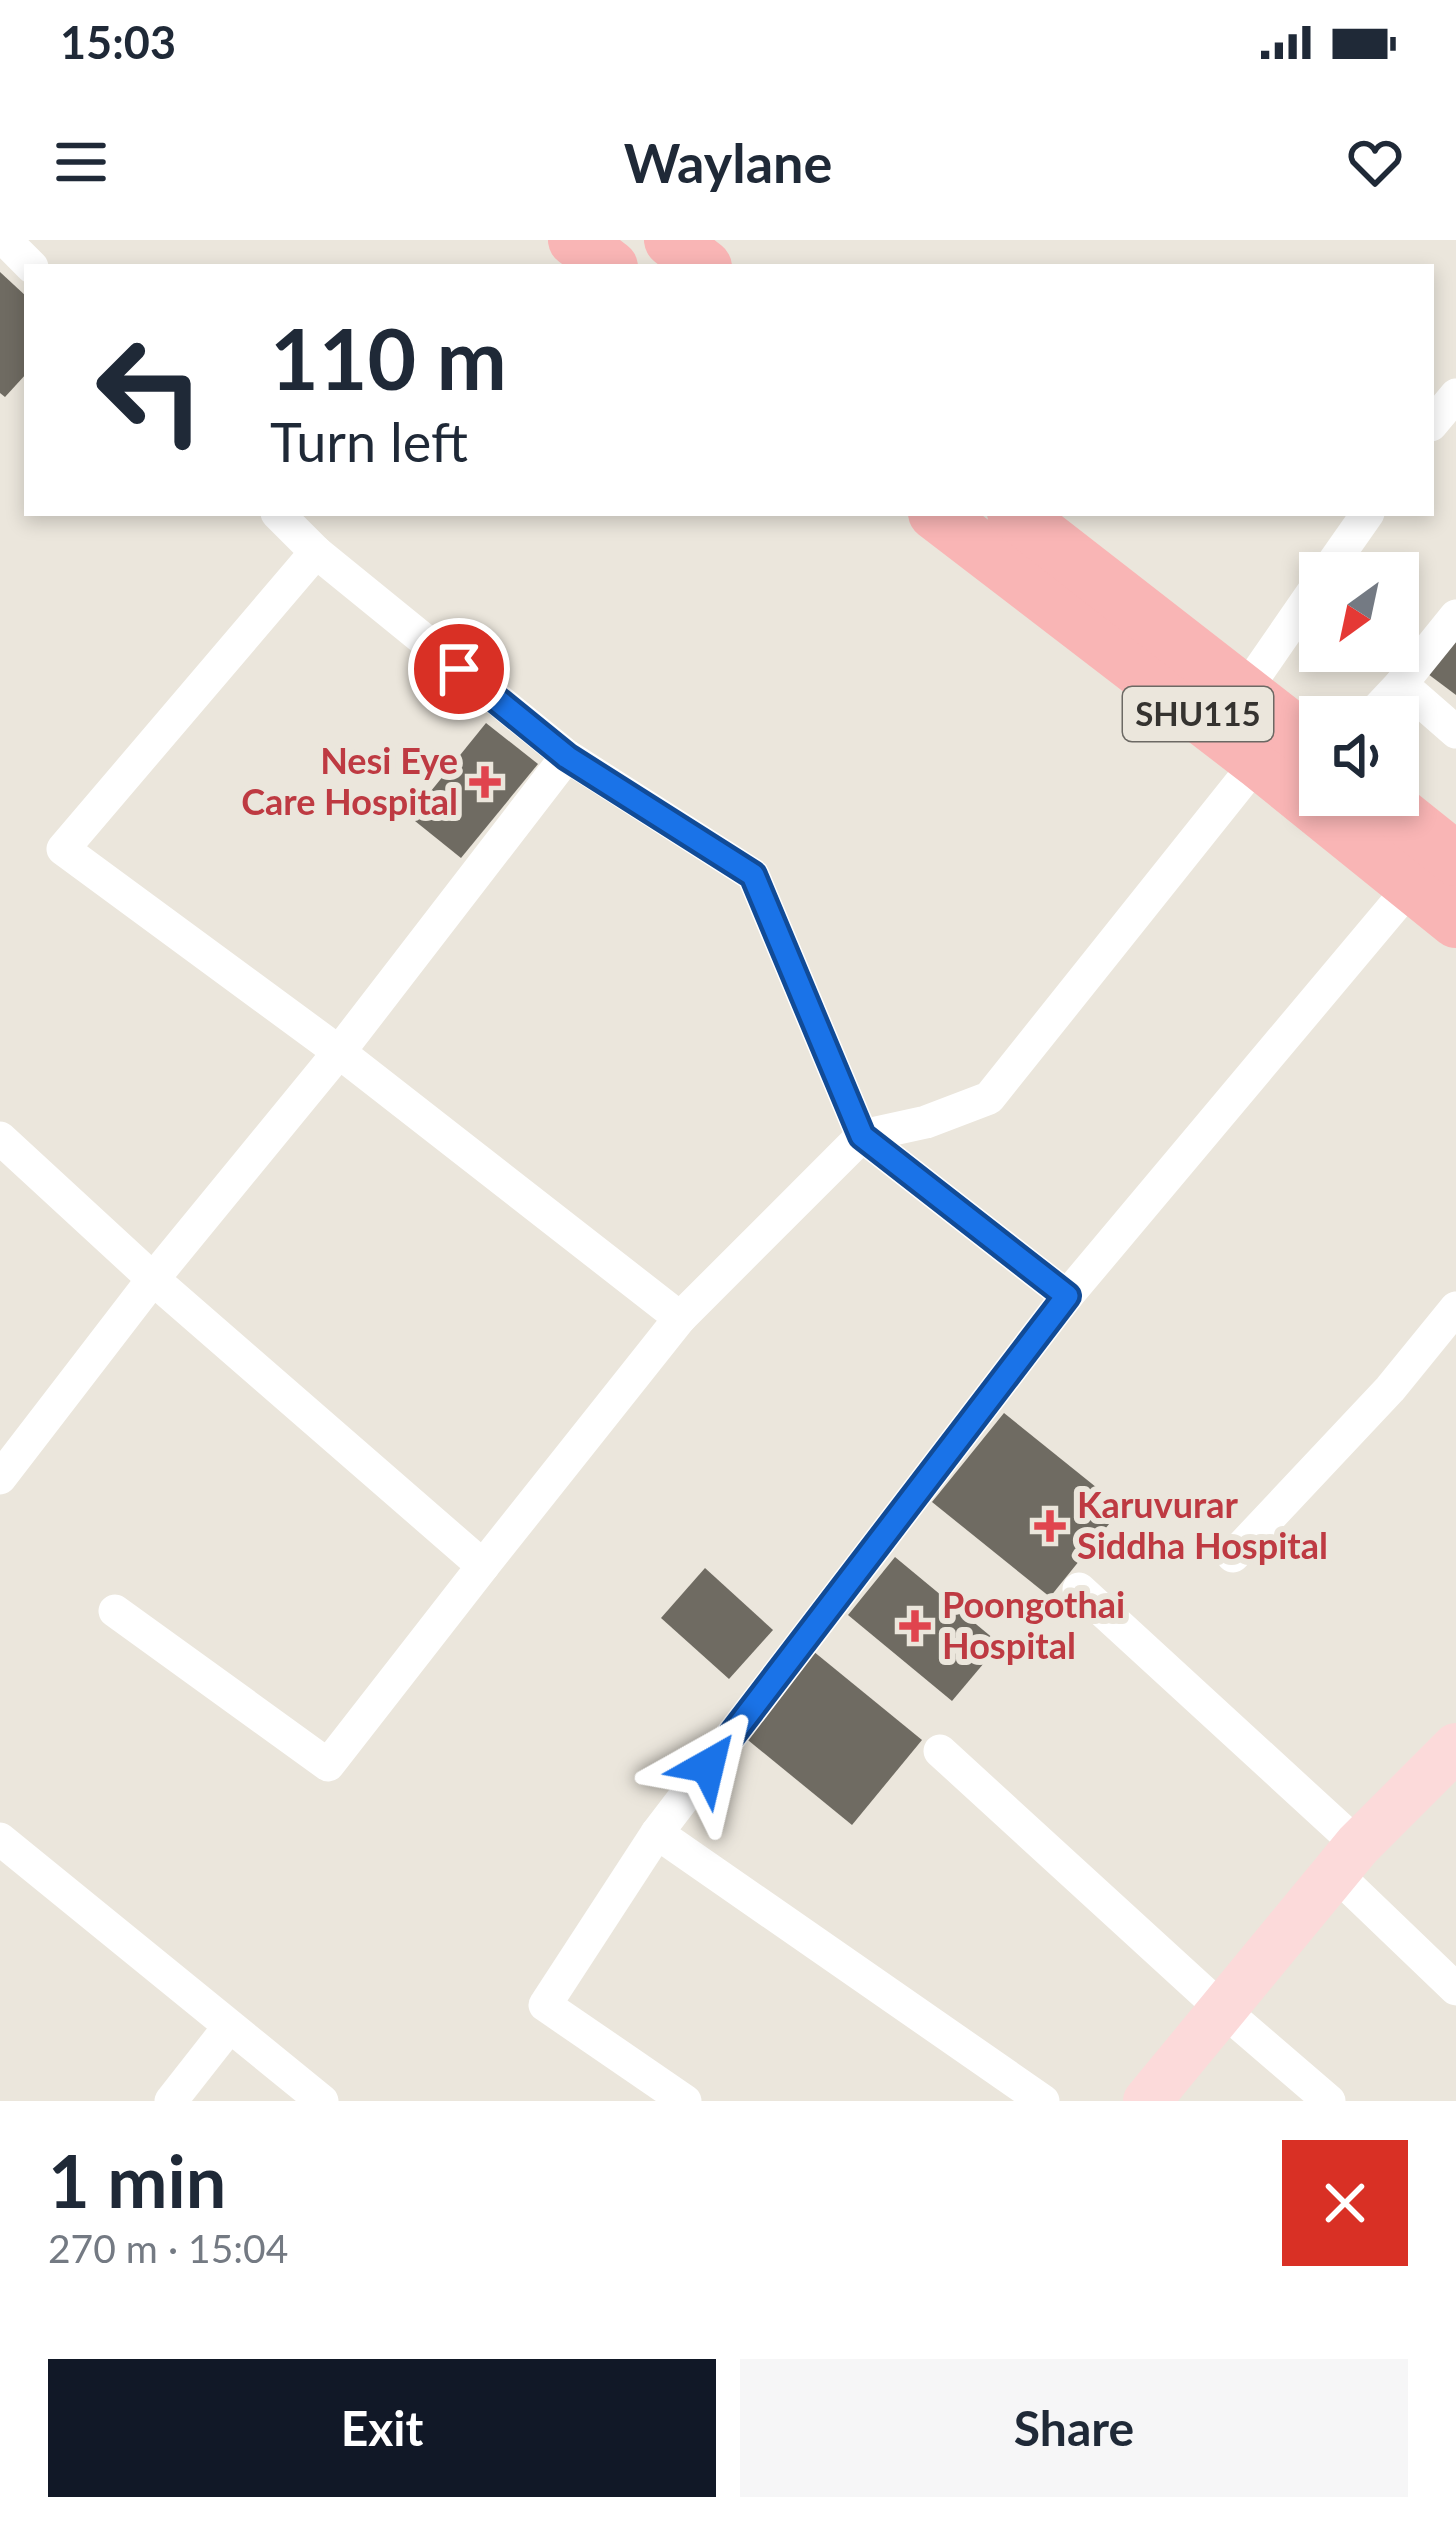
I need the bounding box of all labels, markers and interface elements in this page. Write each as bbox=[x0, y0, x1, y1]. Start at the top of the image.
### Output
text: 15:03 bbox=[60, 15, 176, 69]
icon: menu bbox=[48, 129, 114, 195]
icon: heart bbox=[1342, 129, 1408, 195]
text: Waylane bbox=[624, 130, 832, 195]
text: 110 m bbox=[270, 307, 507, 408]
icon: left bbox=[72, 312, 228, 468]
text: Turn left bbox=[270, 409, 468, 474]
north arrow bbox=[1299, 552, 1419, 672]
map controls bbox=[1299, 552, 1419, 816]
pin bbox=[408, 618, 510, 720]
icon: arrive bbox=[426, 636, 492, 702]
road number: SHU115 bbox=[1123, 687, 1273, 741]
button: sound bbox=[1299, 696, 1419, 816]
place label: Nesi Eye Care Hospital bbox=[241, 738, 458, 823]
marker: Nesi Eye Care Hospital bbox=[469, 766, 501, 798]
place label: Karuvurar Siddha Hospital bbox=[1077, 1482, 1328, 1567]
marker: Karuvurar Siddha Hospital bbox=[1034, 1510, 1066, 1542]
place label: Poongothai Hospital bbox=[942, 1582, 1125, 1667]
marker: Poongothai Hospital bbox=[899, 1610, 931, 1642]
position arrow bbox=[645, 1703, 771, 1829]
text: 1 min bbox=[48, 2137, 226, 2223]
button: close bbox=[1282, 2140, 1408, 2266]
text: 270 m · 15:04 bbox=[48, 2225, 288, 2271]
button: Exit bbox=[48, 2359, 716, 2497]
button: Share bbox=[740, 2359, 1408, 2497]

